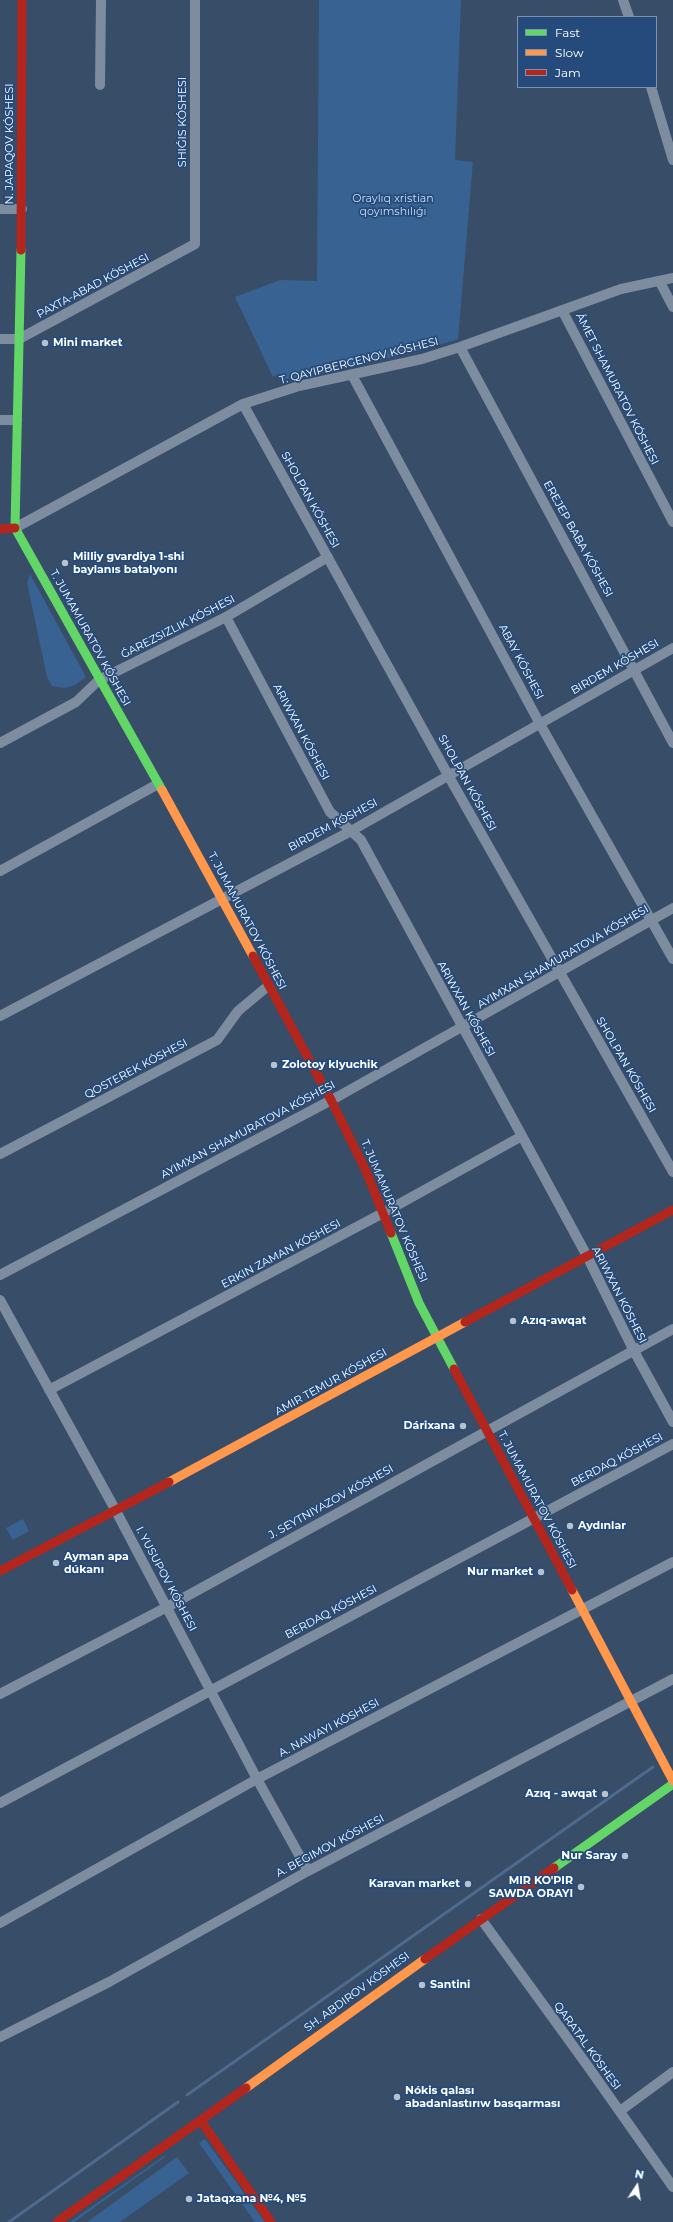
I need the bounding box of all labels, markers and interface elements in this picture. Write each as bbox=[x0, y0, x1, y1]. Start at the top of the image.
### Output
legend bbox=[517, 16, 657, 88]
text: Fast bbox=[555, 25, 580, 40]
text: Slow bbox=[555, 45, 584, 60]
text: Jam bbox=[555, 65, 581, 80]
street label: SHIǴIS KÓSHESI bbox=[176, 77, 190, 167]
street label: N. JAPAQOV KÓSHESI bbox=[3, 83, 17, 205]
park label: Oraylıq xristian qoyımshılıǵı bbox=[352, 192, 434, 218]
street label: PAXTA-ABAD KÓSHESI bbox=[35, 251, 151, 321]
street label: ÁMET SHAMURATOV KÓSHESI bbox=[573, 311, 661, 467]
street label: T. QAYIPBERGENOV KÓSHESI bbox=[278, 335, 440, 387]
place label: Mini market bbox=[53, 336, 123, 350]
marker: Mini market bbox=[40, 338, 50, 348]
street label: SHOLPAN KÓSHESI bbox=[278, 449, 342, 551]
street label: EREJEP BABA KÓSHESI bbox=[540, 478, 616, 600]
place label: Milliy gvardiya 1-shi baylanıs batalyonı bbox=[73, 550, 184, 576]
marker: Milliy gvardiya 1-shi baylanıs batalyonı bbox=[60, 558, 70, 568]
street label: T. JUMAMURATOV KÓSHESI bbox=[47, 567, 133, 709]
street label: ǴAREZSIZLIK KÓSHESI bbox=[119, 592, 237, 662]
street label: ABAY KÓSHESI bbox=[496, 622, 546, 702]
street label: BIRDEM KÓSHESI bbox=[569, 636, 661, 698]
street label: ARIWXAN KÓSHESI bbox=[270, 682, 332, 782]
street label: SHOLPAN KÓSHESI bbox=[435, 732, 499, 834]
street label: BIRDEM KÓSHESI bbox=[286, 796, 380, 854]
street label: T. JUMAMURATOV KÓSHESI bbox=[205, 850, 289, 992]
street label: AYIMXAN SHAMURATOVA KÓSHESI bbox=[475, 902, 651, 1012]
street label: ARIWXAN KÓSHESI bbox=[434, 959, 498, 1059]
street label: SHOLPAN KÓSHESI bbox=[593, 1015, 659, 1115]
street label: QOSTEREK KÓSHESI bbox=[82, 1036, 190, 1102]
place label: Zolotoy klyuchik bbox=[282, 1058, 378, 1072]
marker: Zolotoy klyuchik bbox=[269, 1060, 279, 1070]
street label: AYIMXAN SHAMURATOVA KÓSHESI bbox=[159, 1078, 337, 1182]
street label: T. JUMAMURATOV KÓSHESI bbox=[358, 1138, 430, 1284]
street label: ERKIN ZAMAN KÓSHESI bbox=[219, 1217, 343, 1291]
street label: ARIWXAN KÓSHESI bbox=[589, 1244, 649, 1346]
place label: Azıq-awqat bbox=[521, 1314, 587, 1328]
marker: Azıq-awqat bbox=[508, 1316, 518, 1326]
street label: AMIR TEMUR KÓSHESI bbox=[273, 1346, 389, 1418]
place label: Dárixana bbox=[404, 1419, 455, 1433]
marker: Dárixana bbox=[458, 1421, 468, 1431]
street label: T. JUMAMURATOV KÓSHESI bbox=[495, 1429, 579, 1571]
street label: BERDAQ KÓSHESI bbox=[569, 1430, 665, 1490]
street label: J. SEYTNIYAZOV KÓSHESI bbox=[266, 1462, 396, 1542]
place label: Aydınlar bbox=[578, 1519, 626, 1533]
marker: Aydınlar bbox=[565, 1521, 575, 1531]
street label: I. YUSUPOV KÓSHESI bbox=[133, 1524, 199, 1634]
place label: Ayman apa dúkanı bbox=[64, 1550, 129, 1576]
marker: Ayman apa dúkanı bbox=[51, 1558, 61, 1568]
place label: Nur market bbox=[467, 1565, 533, 1579]
marker: Nur market bbox=[536, 1567, 546, 1577]
street label: BERDAQ KÓSHESI bbox=[283, 1582, 379, 1642]
street label: A. NAWAYI KÓSHESI bbox=[277, 1696, 381, 1760]
place label: Azıq - awqat bbox=[525, 1787, 597, 1801]
marker: Azıq - awqat bbox=[600, 1789, 610, 1799]
street label: A. BEGIMOV KÓSHESI bbox=[274, 1812, 386, 1880]
place label: Nur Saray bbox=[561, 1849, 617, 1863]
marker: Nur Saray bbox=[620, 1851, 630, 1861]
place label: MIR KO'PIR SAWDA ORAYI bbox=[489, 1874, 573, 1900]
place label: Karavan market bbox=[369, 1877, 460, 1891]
marker: Karavan market bbox=[463, 1879, 473, 1889]
marker: MIR KO'PIR SAWDA ORAYI bbox=[576, 1882, 586, 1892]
street label: SH. ABDIROV KÓSHESI bbox=[302, 1949, 412, 2035]
place label: Santini bbox=[430, 1978, 470, 1992]
marker: Santini bbox=[417, 1980, 427, 1990]
street label: QARATAL KÓSHESI bbox=[551, 1999, 623, 2093]
place label: Nókis qalası abadanlastırıw basqarması bbox=[405, 2084, 560, 2110]
marker: Nókis qalası abadanlastırıw basqarması bbox=[392, 2092, 402, 2102]
north arrow bbox=[617, 2166, 657, 2206]
text: N bbox=[634, 2166, 645, 2182]
place label: Jataqxana №4, №5 bbox=[197, 2192, 306, 2206]
marker: Jataqxana №4, №5 bbox=[184, 2194, 194, 2204]

